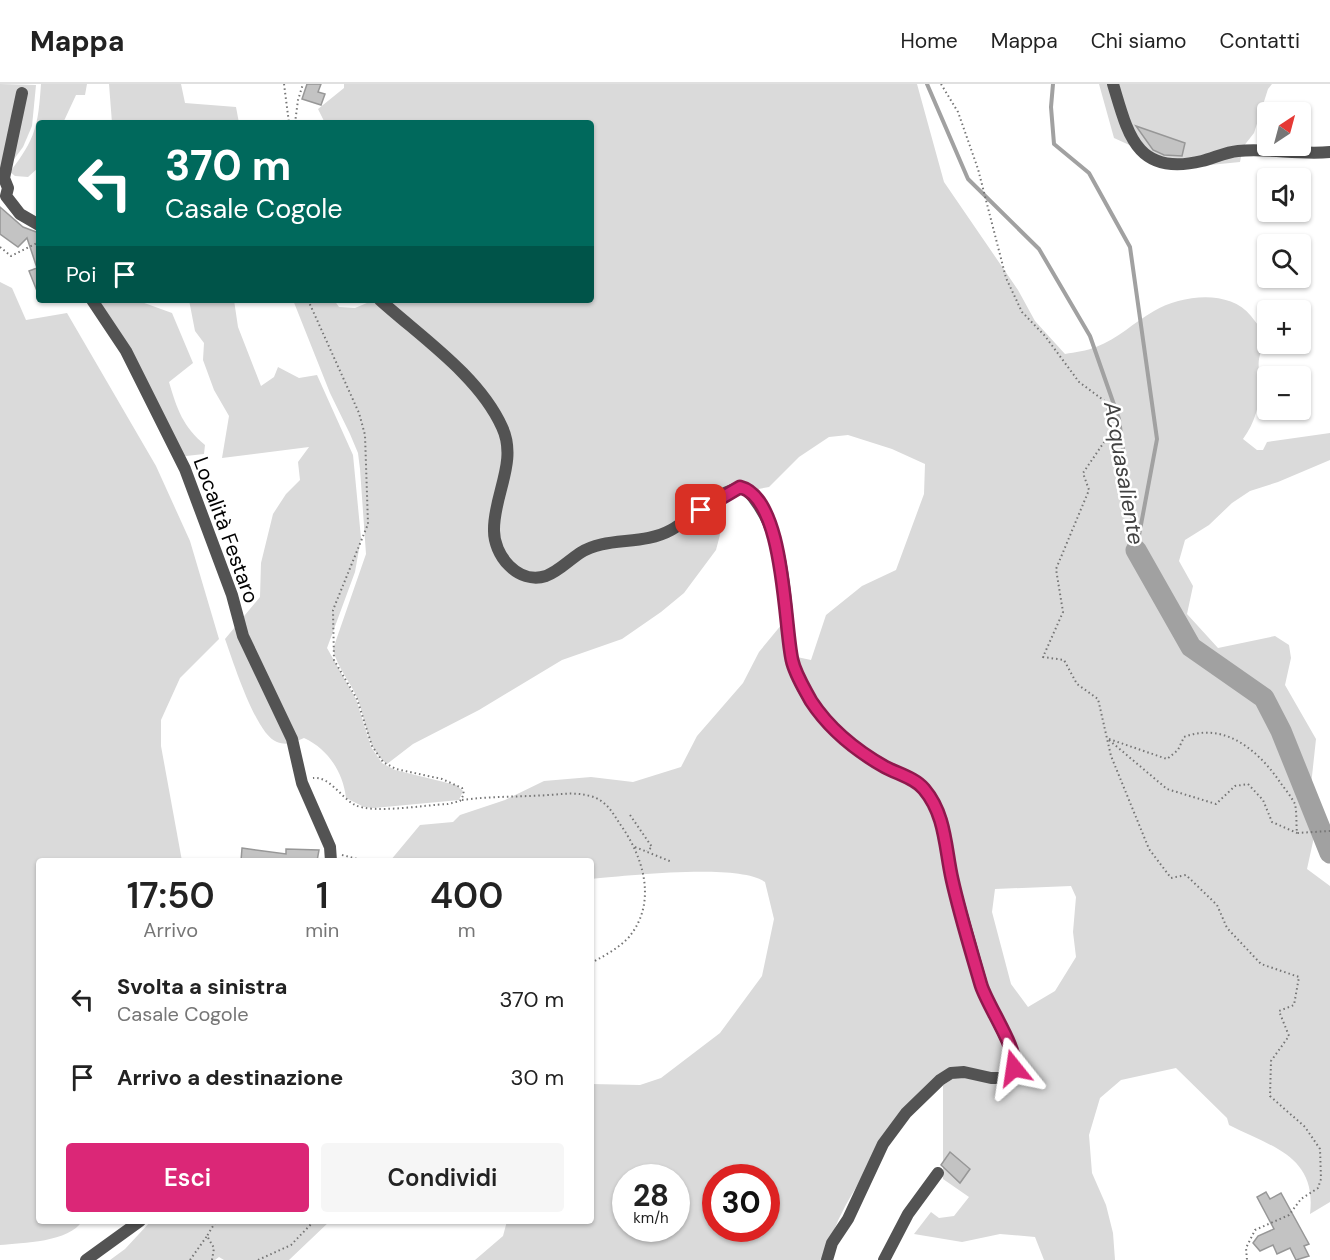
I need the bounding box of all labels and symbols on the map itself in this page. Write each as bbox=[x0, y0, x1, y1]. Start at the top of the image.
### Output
north arrow bbox=[1257, 102, 1311, 156]
water label: Acquasaliente bbox=[1097, 398, 1151, 547]
street label: Località Festaro bbox=[187, 453, 265, 607]
pin bbox=[675, 484, 726, 535]
position arrow bbox=[982, 1036, 1046, 1100]
speed limit sign: 30 bbox=[702, 1164, 780, 1242]

